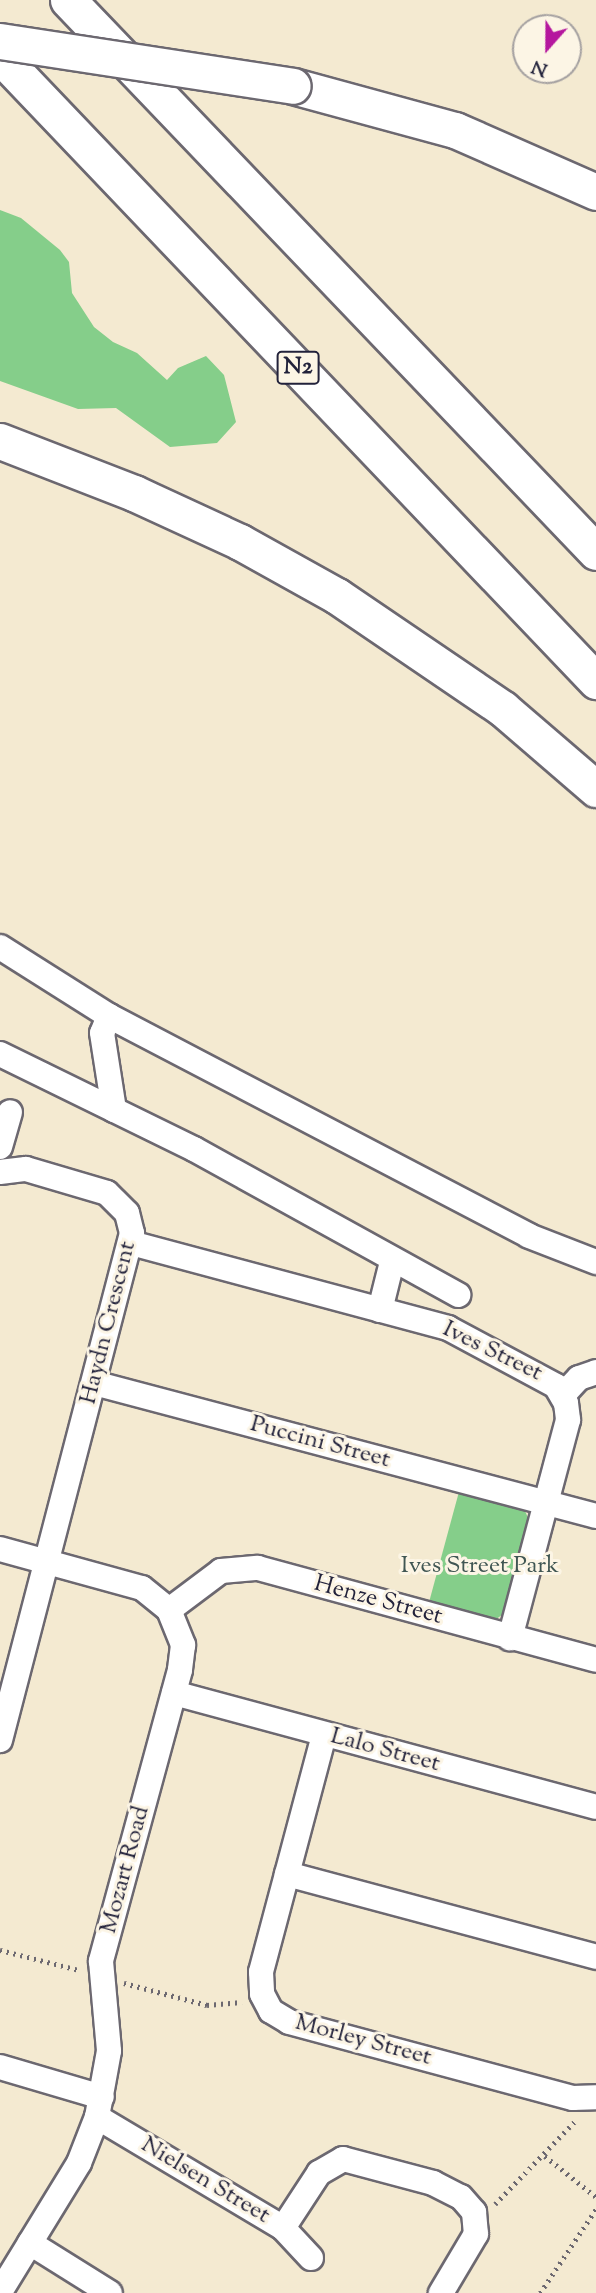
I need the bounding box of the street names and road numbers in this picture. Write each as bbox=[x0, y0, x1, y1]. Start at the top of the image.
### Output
road number: N2 bbox=[275, 348, 321, 388]
street label: Haydn Crescent bbox=[75, 1239, 143, 1407]
street label: Ives Street bbox=[437, 1316, 547, 1388]
street label: Puccini Street bbox=[247, 1411, 393, 1475]
street label: Henze Street bbox=[311, 1570, 445, 1632]
street label: Lalo Street bbox=[327, 1723, 443, 1779]
street label: Mozart Road bbox=[95, 1803, 157, 1937]
street label: Morley Street bbox=[292, 2009, 434, 2073]
street label: Nielsen Street bbox=[135, 2131, 275, 2231]

